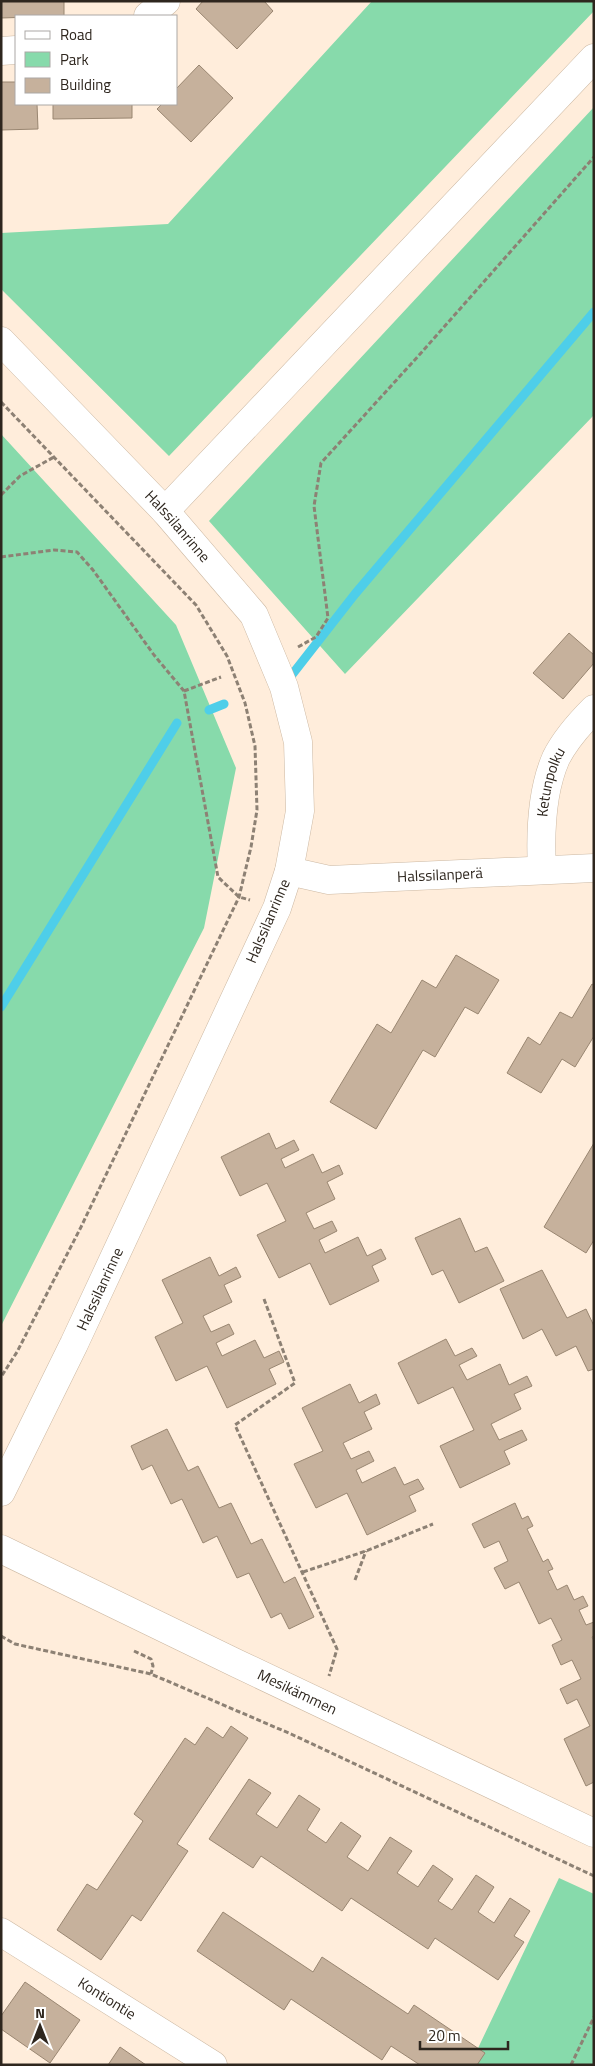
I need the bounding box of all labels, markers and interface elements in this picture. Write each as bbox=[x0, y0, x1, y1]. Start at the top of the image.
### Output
legend bbox=[15, 15, 178, 105]
text: Road bbox=[60, 23, 92, 46]
text: Park bbox=[60, 48, 89, 71]
text: Building bbox=[60, 73, 111, 96]
street label: Halssilanrinne bbox=[140, 485, 216, 567]
street label: Ketunpolku bbox=[530, 742, 571, 818]
street label: Halssilanperä bbox=[397, 861, 484, 888]
street label: Halssilanrinne bbox=[239, 875, 296, 967]
street label: Halssilanrinne bbox=[70, 1243, 129, 1334]
street label: Mesikämmen bbox=[254, 1663, 341, 1720]
street label: Kontiontie bbox=[74, 1971, 141, 2025]
north arrow bbox=[15, 2001, 65, 2051]
text: N bbox=[35, 2002, 45, 2023]
scale bar bbox=[420, 2018, 508, 2050]
text: 20 m bbox=[428, 2024, 461, 2047]

